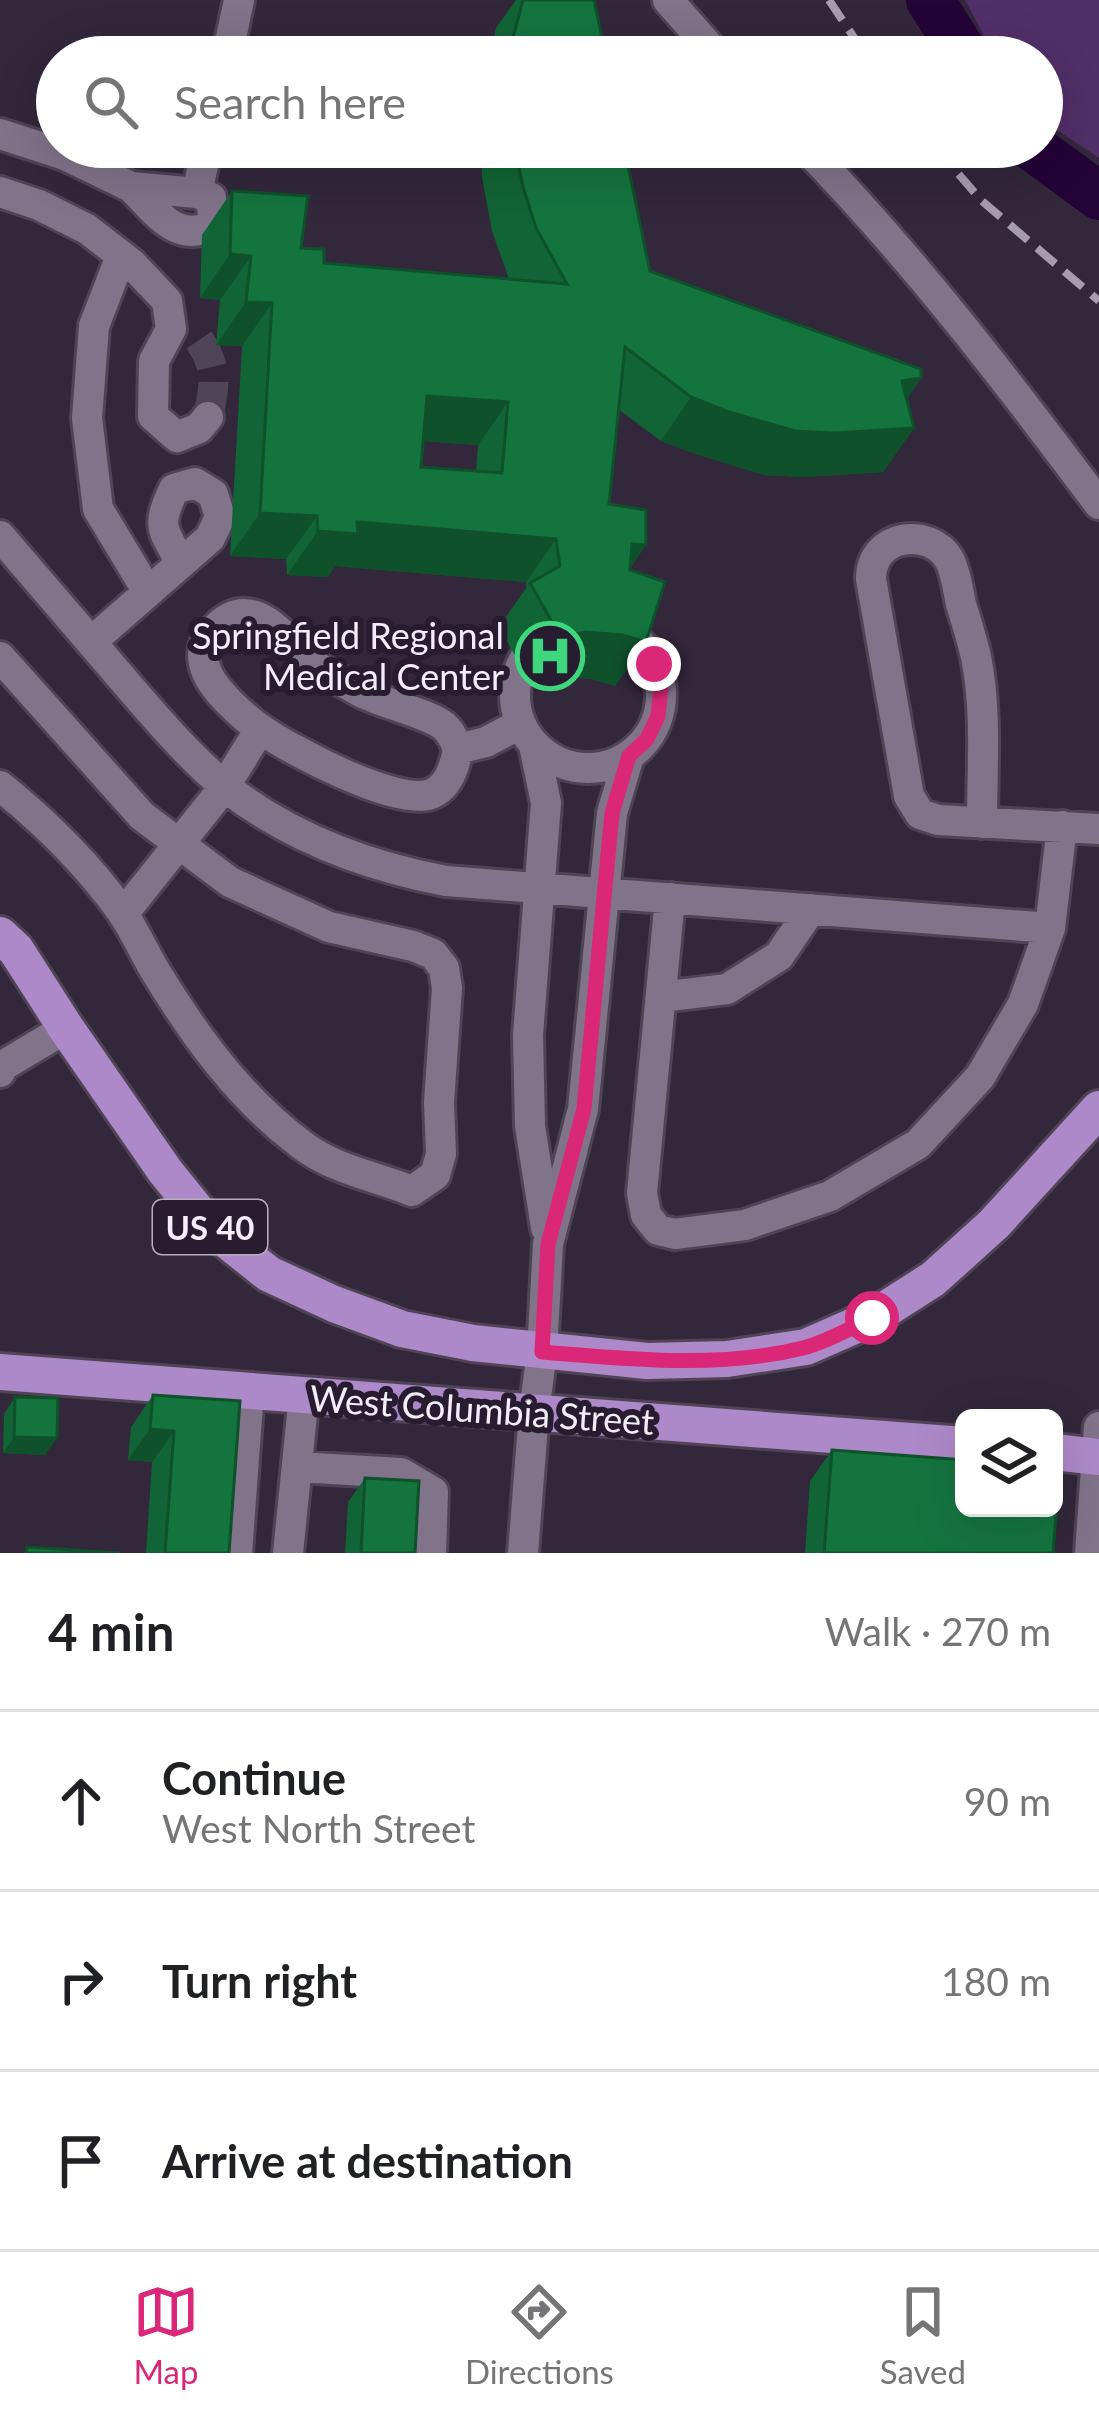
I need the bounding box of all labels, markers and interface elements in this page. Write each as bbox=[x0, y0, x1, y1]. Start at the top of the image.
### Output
search box bbox=[36, 36, 1063, 168]
icon: search bbox=[78, 69, 144, 135]
text: Search here bbox=[174, 75, 406, 129]
place label: Springfield Regional Medical Center bbox=[192, 613, 504, 698]
hospital icon: Springfield Regional Medical Center bbox=[515, 621, 585, 691]
route end bbox=[627, 637, 681, 691]
road number: US 40 bbox=[153, 1200, 267, 1254]
route start bbox=[845, 1291, 899, 1345]
street label: West Columbia Street bbox=[308, 1375, 656, 1443]
map controls bbox=[955, 1409, 1063, 1517]
button: layers bbox=[955, 1409, 1063, 1517]
text: 4 min bbox=[48, 1601, 174, 1662]
text: Walk · 270 m bbox=[824, 1608, 1051, 1654]
text: Continue bbox=[162, 1751, 346, 1805]
icon: ahead bbox=[48, 1768, 114, 1834]
text: 90 m bbox=[964, 1778, 1051, 1824]
text: West North Street bbox=[162, 1805, 476, 1851]
icon: right bbox=[48, 1948, 114, 2014]
text: Turn right bbox=[162, 1954, 357, 2008]
text: 180 m bbox=[941, 1958, 1051, 2004]
icon: arrive bbox=[48, 2128, 114, 2194]
text: Arrive at destination bbox=[162, 2134, 573, 2188]
tab: Map bbox=[133, 2279, 199, 2391]
tab: Directions bbox=[465, 2279, 614, 2391]
tab: Saved bbox=[880, 2279, 966, 2391]

